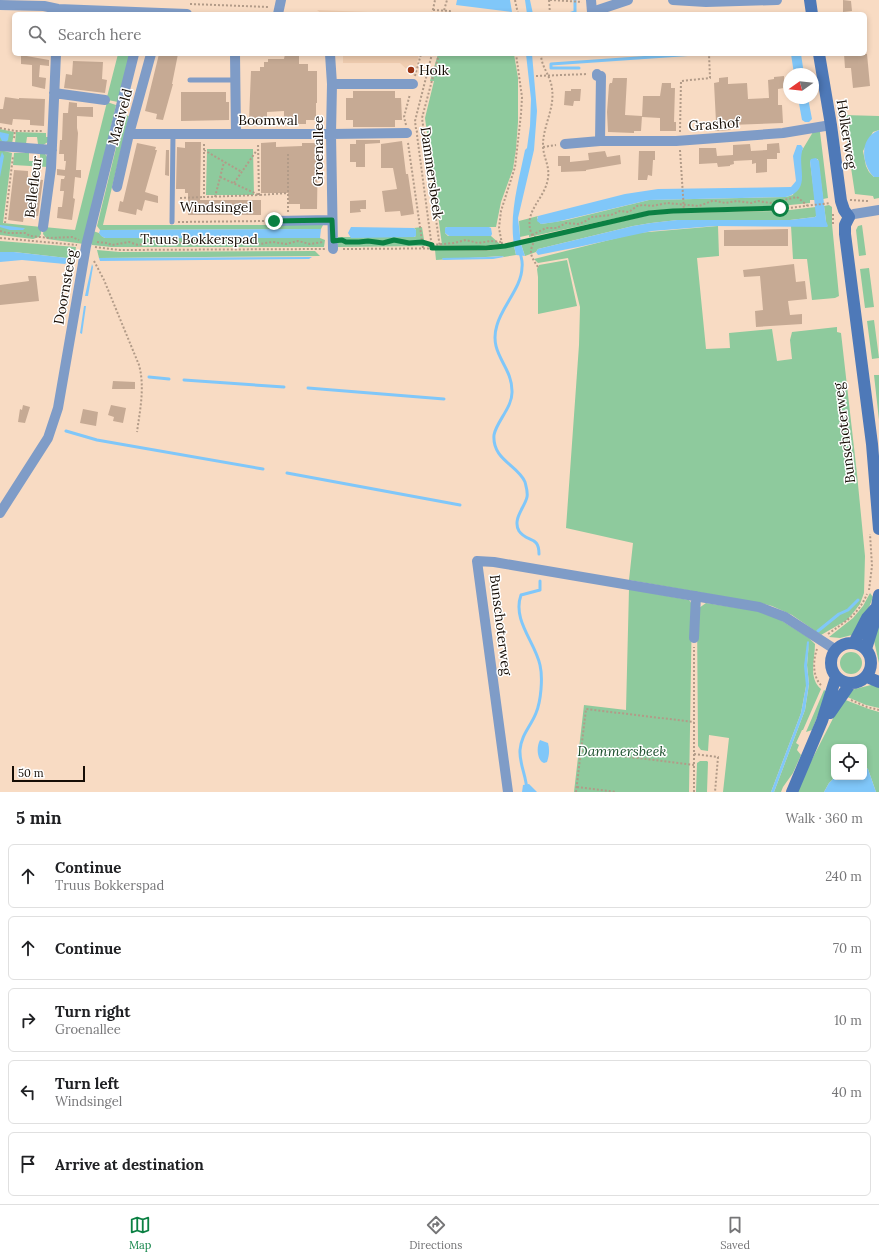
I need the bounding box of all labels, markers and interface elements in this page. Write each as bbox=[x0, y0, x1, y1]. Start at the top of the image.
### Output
search box bbox=[12, 12, 867, 56]
icon: search bbox=[26, 23, 48, 45]
text: Search here bbox=[58, 25, 141, 44]
place label: Holk bbox=[419, 61, 450, 79]
marker: Holk bbox=[406, 65, 416, 75]
north arrow bbox=[783, 68, 819, 104]
street label: Maaiveld bbox=[104, 87, 136, 147]
street label: Holkerweg bbox=[833, 98, 861, 170]
street label: Boomwal bbox=[238, 111, 298, 129]
street label: Grashof bbox=[688, 113, 742, 135]
street label: Groenallee bbox=[309, 115, 327, 186]
street label: Dammersbeek bbox=[417, 125, 447, 221]
street label: Bellefleur bbox=[20, 155, 46, 219]
street label: Windsingel bbox=[180, 198, 252, 216]
route start bbox=[771, 199, 789, 217]
route end bbox=[265, 212, 283, 230]
street label: Truus Bokkerspad bbox=[140, 230, 258, 248]
street label: Doornsteeg bbox=[50, 248, 81, 326]
street label: Bunschoterweg bbox=[829, 381, 859, 484]
street label: Bunschoterweg bbox=[486, 574, 516, 677]
park label: Dammersbeek bbox=[577, 742, 667, 760]
map controls bbox=[831, 744, 867, 780]
button: locate bbox=[831, 744, 867, 780]
scale bar bbox=[12, 764, 85, 783]
text: 50 m bbox=[18, 766, 44, 780]
text: 5 min bbox=[16, 807, 62, 829]
text: Walk · 360 m bbox=[785, 810, 863, 827]
text: Continue bbox=[55, 858, 121, 877]
icon: ahead bbox=[17, 865, 39, 887]
text: 240 m bbox=[825, 868, 862, 885]
text: Truus Bokkerspad bbox=[55, 877, 164, 894]
icon: ahead bbox=[17, 937, 39, 959]
text: Continue bbox=[55, 939, 121, 958]
text: 70 m bbox=[833, 940, 862, 957]
text: Turn right bbox=[55, 1002, 131, 1021]
icon: right bbox=[17, 1009, 39, 1031]
text: 10 m bbox=[834, 1012, 862, 1029]
text: Groenallee bbox=[55, 1021, 121, 1038]
text: Turn left bbox=[55, 1074, 119, 1093]
icon: left bbox=[17, 1081, 39, 1103]
text: 40 m bbox=[832, 1084, 862, 1101]
text: Windsingel bbox=[55, 1093, 122, 1110]
icon: arrive bbox=[17, 1153, 39, 1175]
text: Arrive at destination bbox=[55, 1155, 204, 1174]
tab: Map bbox=[129, 1214, 151, 1252]
tab: Directions bbox=[409, 1214, 462, 1252]
tab: Saved bbox=[720, 1214, 750, 1252]

